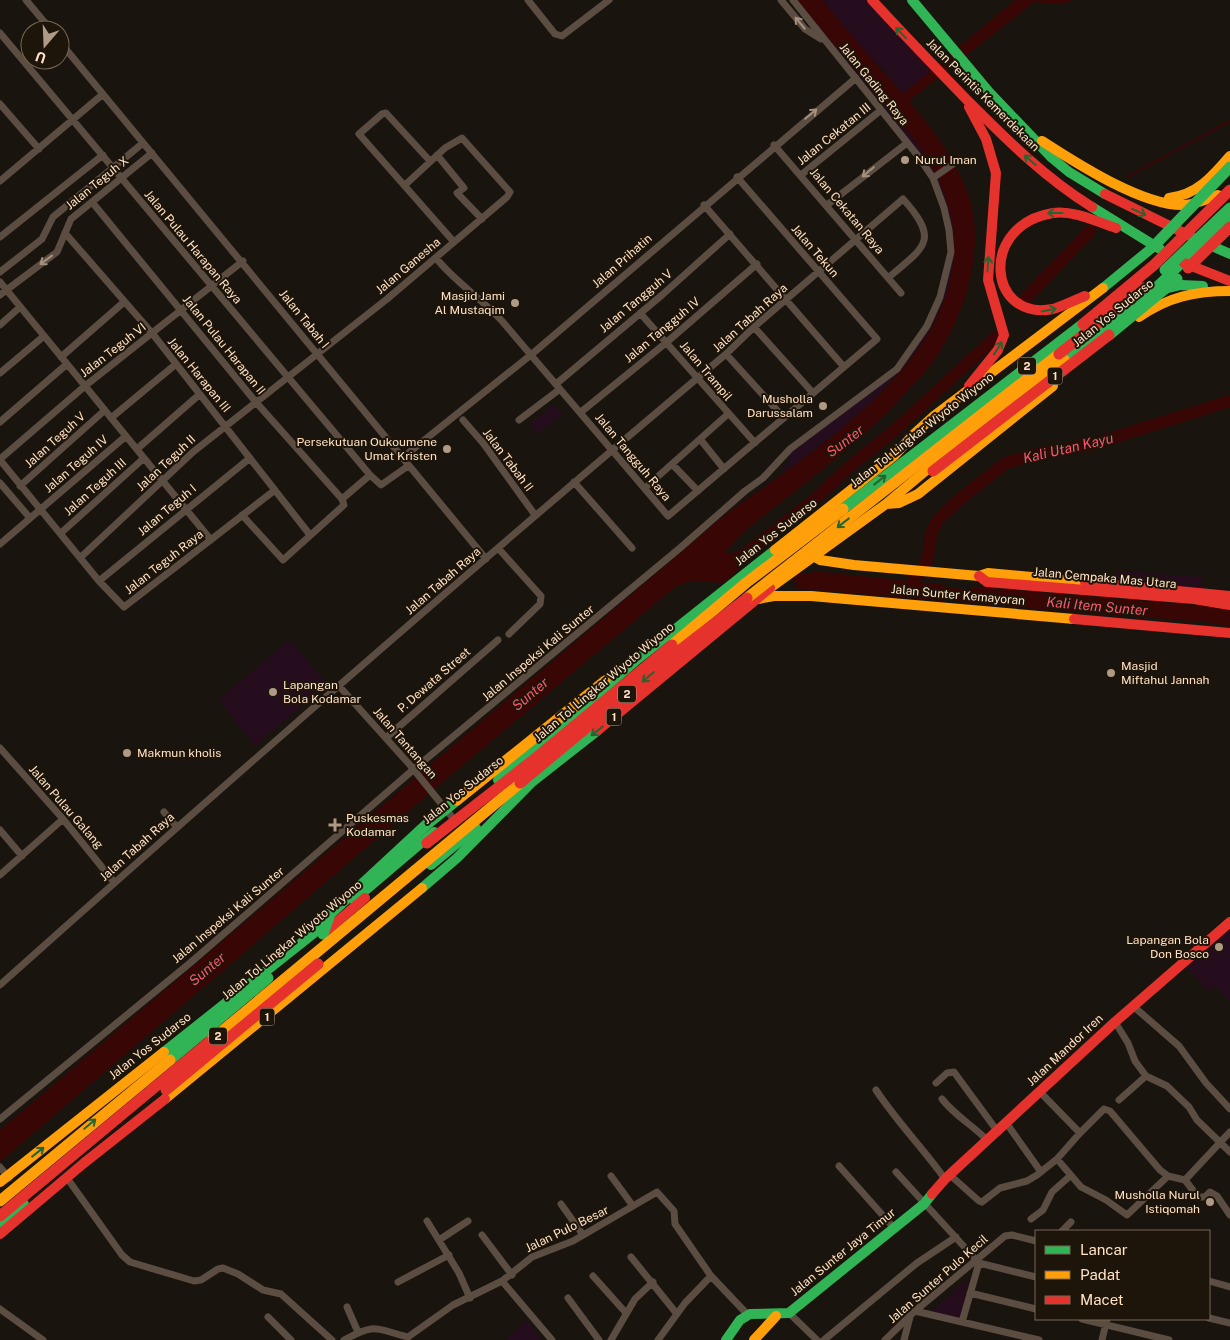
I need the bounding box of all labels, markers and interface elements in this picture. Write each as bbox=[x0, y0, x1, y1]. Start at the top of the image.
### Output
one-way arrow bbox=[794, 17, 805, 30]
north arrow bbox=[20, 20, 70, 70]
one-way arrow bbox=[895, 27, 907, 39]
street label: Jalan Perintis Kemerdekaan bbox=[924, 36, 1042, 154]
street label: Jalan Gading Raya bbox=[837, 40, 911, 128]
text: U bbox=[33, 48, 48, 67]
street label: Jalan Cekatan III bbox=[794, 100, 874, 168]
one-way arrow bbox=[805, 109, 818, 120]
street label: Jalan Teguh X bbox=[63, 153, 131, 213]
place label: Nurul Iman bbox=[915, 153, 977, 167]
marker: Nurul Iman bbox=[899, 154, 911, 166]
one-way arrow bbox=[1023, 155, 1036, 166]
street label: Jalan Cekatan Raya bbox=[807, 165, 887, 257]
one-way arrow bbox=[862, 167, 875, 178]
street label: Jalan Pulau Harapan Raya bbox=[141, 187, 245, 307]
one-way arrow bbox=[1131, 207, 1146, 217]
one-way arrow bbox=[1047, 208, 1063, 218]
street label: Jalan Tekun bbox=[788, 222, 842, 280]
street label: Jalan Prihatin bbox=[589, 231, 655, 291]
street label: Jalan Ganesha bbox=[373, 235, 443, 297]
one-way arrow bbox=[40, 255, 54, 265]
one-way arrow bbox=[984, 256, 993, 272]
street label: Jalan Tangguh V bbox=[597, 267, 675, 335]
street label: Jalan Yos Sudarso bbox=[1070, 276, 1156, 350]
street label: Jalan Tabah Raya bbox=[710, 281, 790, 355]
street label: Jalan Tabah I bbox=[276, 287, 332, 351]
place label: Masjid Jami Al Mustaqim bbox=[434, 289, 505, 317]
street label: Jalan Pulau Harapan II bbox=[180, 293, 268, 397]
street label: Jalan Tangguh IV bbox=[621, 294, 703, 366]
marker: Masjid Jami Al Mustaqim bbox=[509, 297, 521, 309]
one-way arrow bbox=[1040, 304, 1056, 314]
street label: Jalan Teguh VI bbox=[77, 320, 149, 380]
street label: Jalan Harapan III bbox=[165, 335, 233, 415]
street label: Jalan Trampil bbox=[677, 338, 735, 404]
one-way arrow bbox=[993, 341, 1004, 355]
road number: 2 bbox=[1018, 358, 1036, 374]
road number: 1 bbox=[1048, 368, 1062, 384]
street label: Jalan Tol Lingkar Wiyoto Wiyono bbox=[847, 370, 997, 490]
place label: Musholla Darussalam bbox=[747, 392, 813, 420]
marker: Musholla Darussalam bbox=[817, 400, 829, 412]
street label: Jalan Teguh V bbox=[22, 409, 88, 471]
street label: Jalan Tangguh Raya bbox=[592, 410, 674, 504]
water label: Sunter bbox=[823, 421, 867, 460]
street label: Jalan Tabah II bbox=[480, 426, 536, 494]
water label: Kali Utan Kayu bbox=[1021, 430, 1115, 466]
street label: Jalan Teguh IV bbox=[41, 432, 111, 496]
street label: Jalan Teguh II bbox=[134, 432, 198, 494]
place label: Persekutuan Oukoumene Umat Kristen bbox=[297, 435, 437, 463]
marker: Persekutuan Oukoumene Umat Kristen bbox=[441, 443, 453, 455]
street label: Jalan Teguh III bbox=[61, 455, 129, 519]
one-way arrow bbox=[873, 475, 886, 486]
street label: Jalan Teguh I bbox=[135, 482, 199, 538]
street label: Jalan Yos Sudarso bbox=[732, 496, 820, 568]
one-way arrow bbox=[836, 518, 850, 528]
street label: Jalan Teguh Raya bbox=[122, 527, 206, 597]
street label: Jalan Tabah Raya bbox=[402, 544, 484, 618]
street label: Jalan Cempaka Mas Utara bbox=[1033, 565, 1177, 591]
street label: Jalan Sunter Kemayoran bbox=[890, 582, 1026, 608]
water label: Kali Item Sunter bbox=[1046, 594, 1149, 618]
street label: Jalan Inspeksi Kali Sunter bbox=[479, 602, 597, 704]
street label: Jalan Tol Lingkar Wiyoto Wiyono bbox=[531, 619, 677, 745]
street label: P. Dewata Street bbox=[395, 644, 473, 715]
place label: Masjid Miftahul Jannah bbox=[1121, 659, 1210, 687]
marker: Masjid Miftahul Jannah bbox=[1105, 667, 1117, 679]
one-way arrow bbox=[641, 671, 654, 682]
water label: Sunter bbox=[508, 674, 552, 714]
place label: Lapangan Bola Kodamar bbox=[283, 678, 361, 706]
marker: Lapangan Bola Kodamar bbox=[267, 686, 279, 698]
road number: 2 bbox=[618, 686, 636, 702]
street label: Jalan Tantangan bbox=[370, 704, 440, 782]
road number: 1 bbox=[606, 709, 622, 726]
one-way arrow bbox=[591, 725, 604, 736]
place label: Makmun kholis bbox=[137, 746, 221, 760]
marker: Makmun kholis bbox=[121, 747, 133, 759]
street label: Jalan Yos Sudarso bbox=[420, 753, 506, 827]
street label: Jalan Pulau Galang bbox=[26, 762, 106, 852]
street label: Jalan Tabah Raya bbox=[97, 810, 177, 884]
place label: Puskesmas Kodamar bbox=[346, 811, 409, 839]
marker: Puskesmas Kodamar bbox=[328, 818, 342, 832]
street label: Jalan Inspeksi Kali Sunter bbox=[169, 864, 287, 966]
street label: Jalan Tol Lingkar Wiyoto Wiyono bbox=[219, 877, 365, 1003]
place label: Lapangan Bola Don Bosco bbox=[1126, 933, 1209, 961]
marker: Lapangan Bola Don Bosco bbox=[1213, 941, 1225, 953]
water label: Sunter bbox=[186, 949, 229, 989]
road number: 1 bbox=[260, 1009, 274, 1026]
street label: Jalan Yos Sudarso bbox=[106, 1010, 194, 1082]
street label: Jalan Mandor Iren bbox=[1024, 1011, 1106, 1089]
road number: 2 bbox=[209, 1028, 227, 1044]
one-way arrow bbox=[84, 1119, 97, 1130]
one-way arrow bbox=[31, 1146, 44, 1157]
place label: Musholla Nurul Istiqomah bbox=[1115, 1188, 1200, 1216]
marker: Musholla Nurul Istiqomah bbox=[1204, 1196, 1216, 1208]
street label: Jalan Pulo Besar bbox=[523, 1203, 611, 1255]
street label: Jalan Sunter Jaya Timur bbox=[788, 1205, 899, 1299]
legend bbox=[1035, 1230, 1210, 1320]
street label: Jalan Sunter Pulo Kecil bbox=[885, 1232, 991, 1326]
text: Lancar bbox=[1080, 1241, 1128, 1258]
text: Padat bbox=[1080, 1266, 1121, 1283]
text: Macet bbox=[1080, 1291, 1124, 1308]

